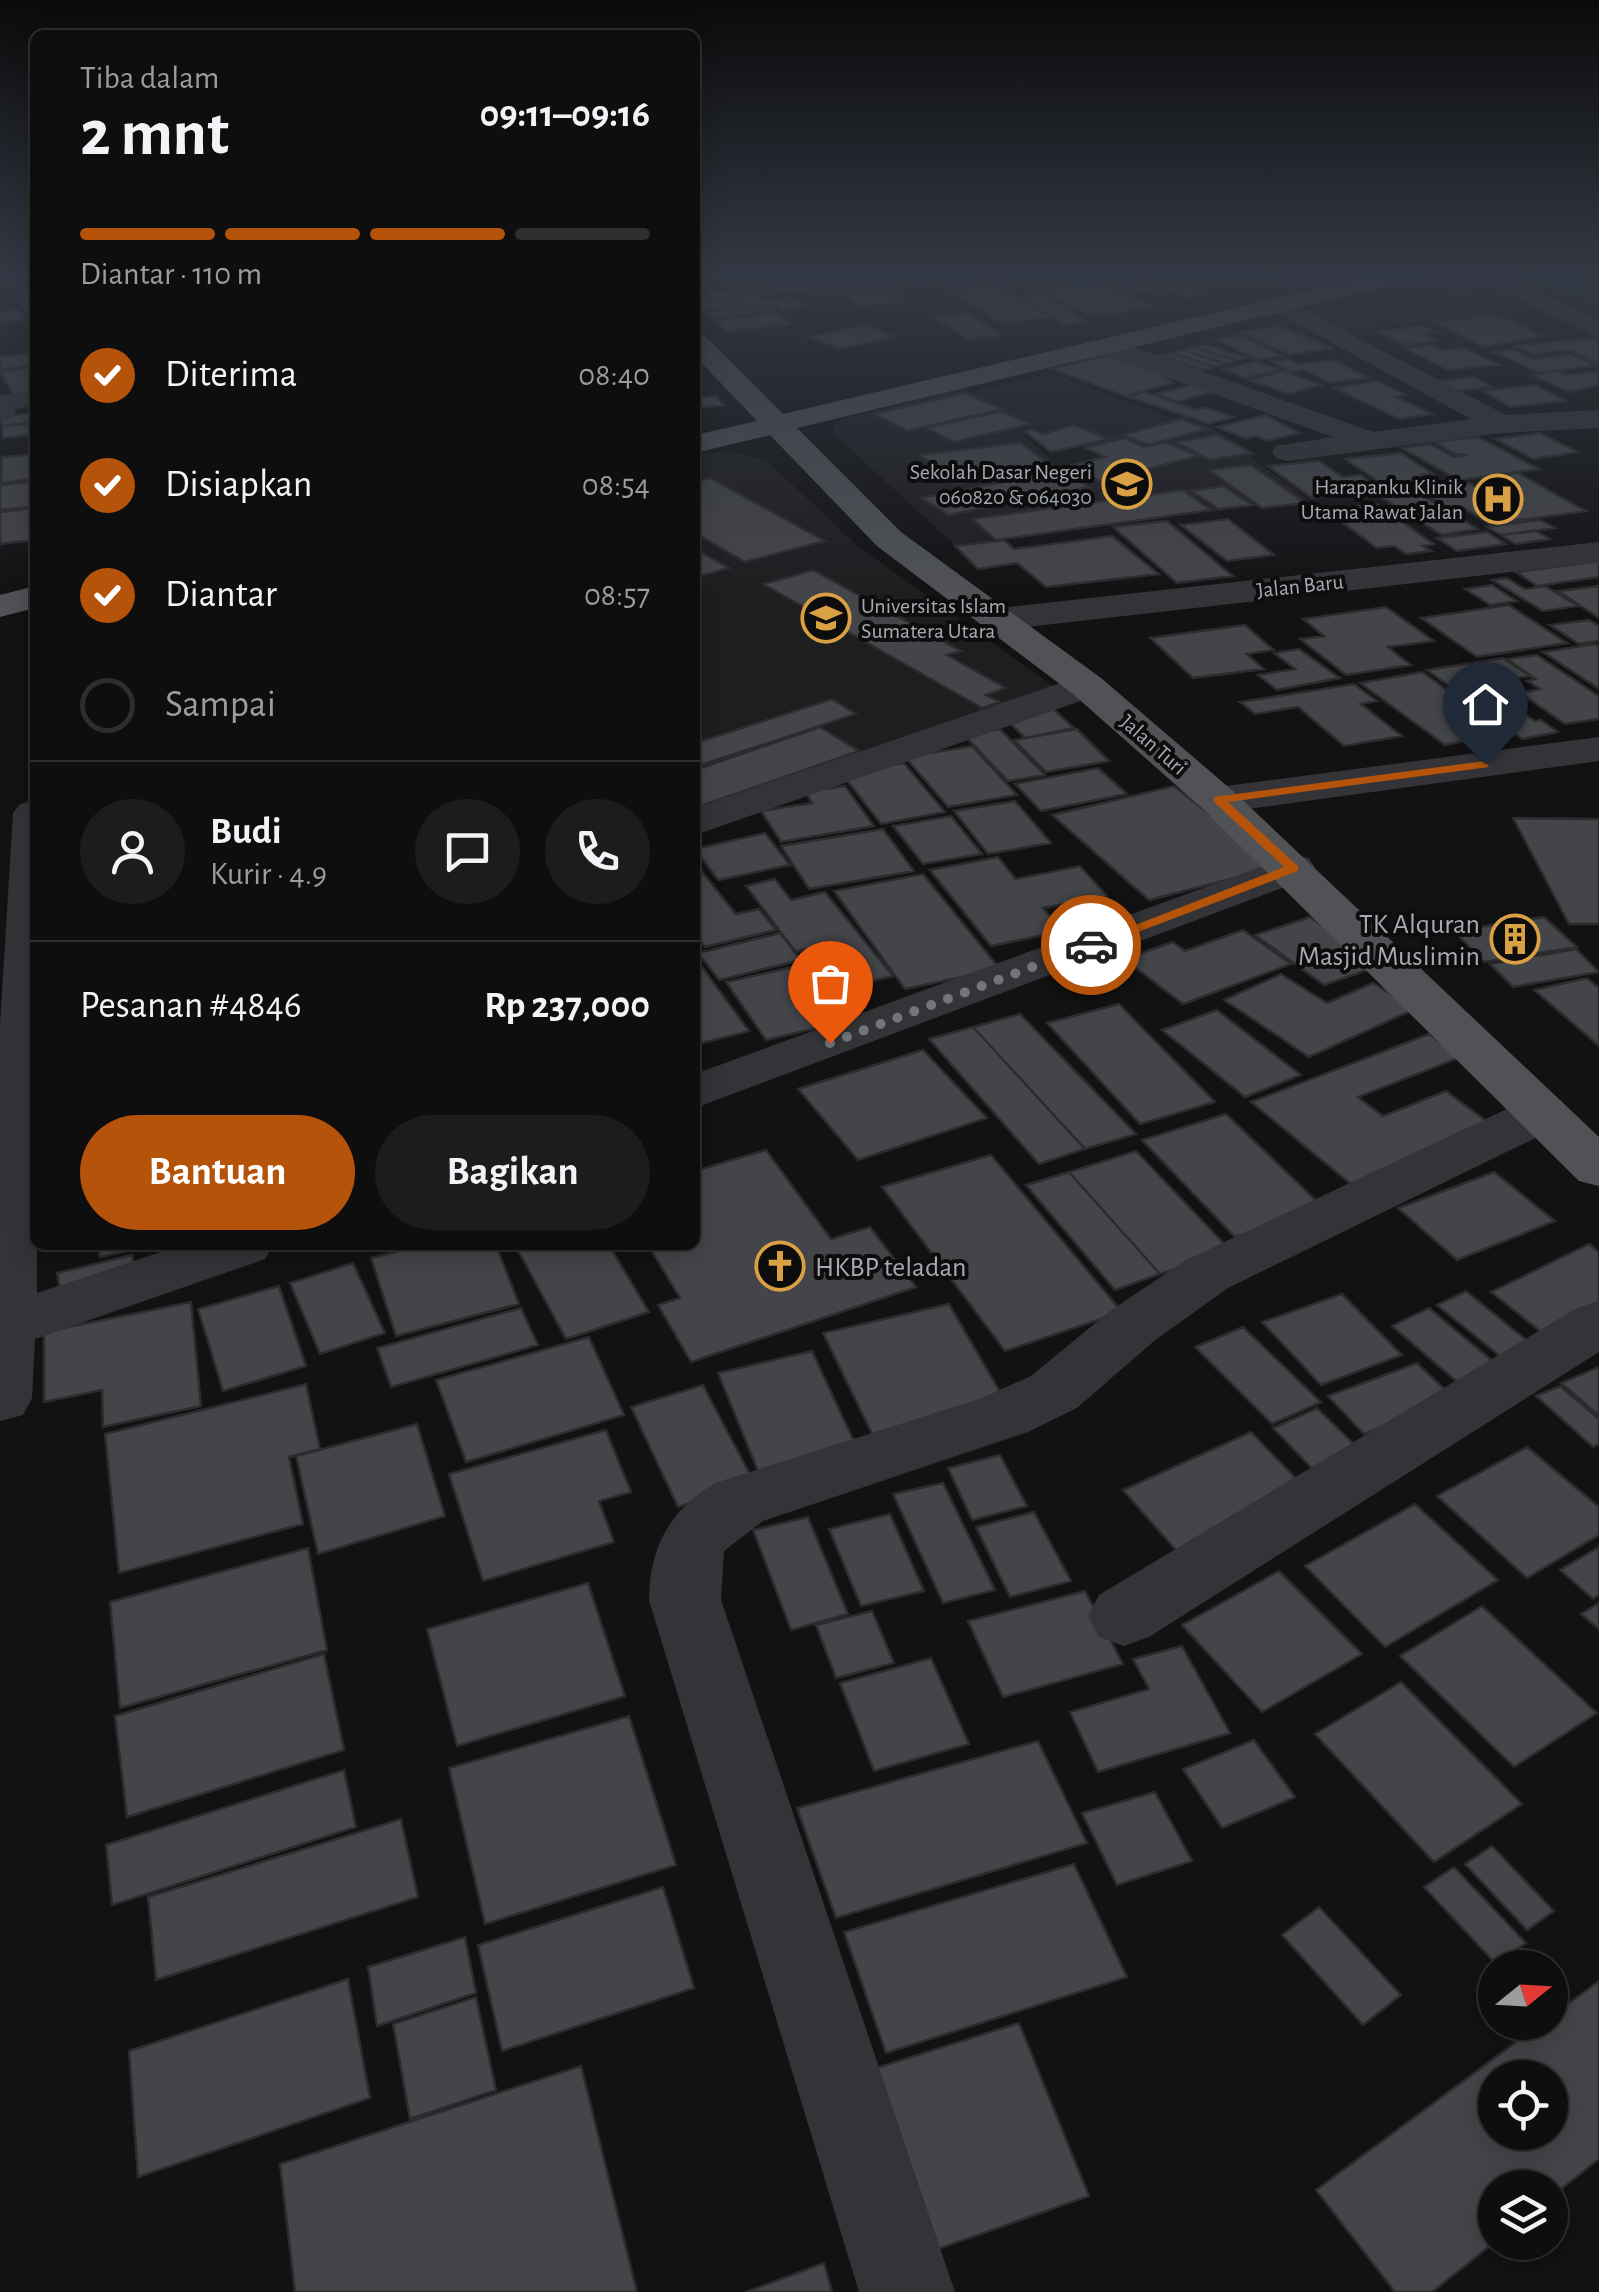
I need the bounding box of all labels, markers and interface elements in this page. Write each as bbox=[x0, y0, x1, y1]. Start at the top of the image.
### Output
text: Tiba dalam bbox=[80, 62, 219, 94]
text: 09:11–09:16 bbox=[479, 96, 650, 134]
text: 2 mnt bbox=[80, 102, 229, 167]
text: Diantar · 110 m bbox=[80, 258, 262, 290]
icon: check bbox=[80, 348, 135, 403]
text: Diterima bbox=[165, 356, 297, 394]
text: 08:40 bbox=[578, 359, 650, 391]
icon: check bbox=[80, 458, 135, 513]
school or university icon: Sekolah Dasar Negeri 060820 & 064030 bbox=[1101, 458, 1153, 510]
place label: Sekolah Dasar Negeri 060820 & 064030 bbox=[910, 461, 1092, 508]
text: Disiapkan bbox=[165, 466, 312, 504]
text: 08:54 bbox=[582, 469, 650, 501]
hospital icon: Harapanku Klinik Utama Rawat Jalan bbox=[1472, 473, 1524, 525]
place label: Harapanku Klinik Utama Rawat Jalan bbox=[1301, 476, 1463, 523]
icon: check bbox=[80, 568, 135, 623]
street label: Jalan Baru bbox=[1256, 571, 1345, 601]
text: Diantar bbox=[165, 576, 277, 614]
text: 08:57 bbox=[584, 579, 650, 611]
school or university icon: Universitas Islam Sumatera Utara bbox=[800, 592, 852, 644]
place label: Universitas Islam Sumatera Utara bbox=[861, 595, 1006, 642]
pin bbox=[1443, 662, 1528, 765]
icon: home bbox=[1458, 677, 1513, 732]
text: Sampai bbox=[165, 686, 276, 724]
street label: Jalan Turi bbox=[1116, 710, 1191, 779]
button: person bbox=[80, 799, 185, 904]
button: chat bbox=[415, 799, 520, 904]
button: phone bbox=[545, 799, 650, 904]
text: Budi bbox=[210, 813, 282, 851]
text: Kurir · 4.9 bbox=[210, 858, 327, 890]
courier bbox=[1041, 895, 1141, 995]
place label: TK Alquran Masjid Muslimin bbox=[1298, 911, 1480, 971]
building icon: TK Alquran Masjid Muslimin bbox=[1489, 913, 1541, 965]
icon: car bbox=[1064, 918, 1119, 973]
pin bbox=[788, 941, 873, 1044]
icon: bag bbox=[803, 956, 858, 1011]
text: Pesanan #4846 bbox=[80, 987, 302, 1025]
text: Rp 237,000 bbox=[484, 987, 650, 1025]
button: Bantuan bbox=[80, 1115, 355, 1230]
button: Bagikan bbox=[375, 1115, 650, 1230]
church icon: HKBP teladan bbox=[754, 1240, 806, 1292]
place label: HKBP teladan bbox=[815, 1254, 967, 1282]
north arrow bbox=[1478, 1950, 1568, 2040]
map controls bbox=[1478, 1950, 1568, 2260]
button: locate bbox=[1478, 2060, 1568, 2150]
button: layers bbox=[1478, 2170, 1568, 2260]

